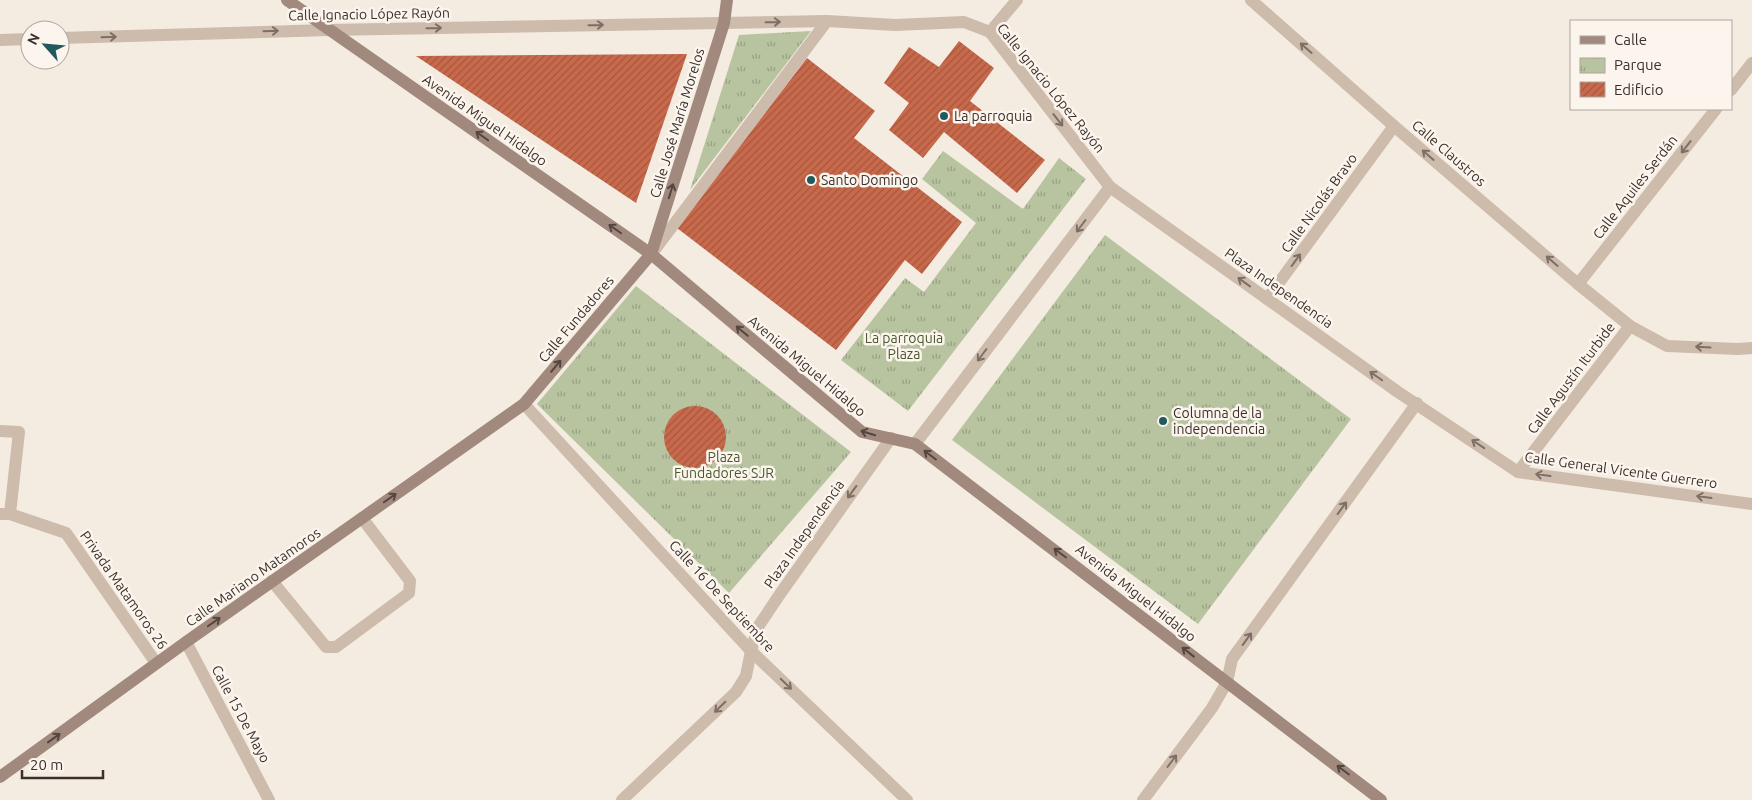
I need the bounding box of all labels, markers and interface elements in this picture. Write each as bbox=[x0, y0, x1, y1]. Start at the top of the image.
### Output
street label: Calle Ignacio López Rayón bbox=[288, 5, 450, 23]
one-way arrow bbox=[764, 18, 780, 27]
north arrow bbox=[20, 20, 70, 70]
street label: Calle Ignacio López Rayón bbox=[994, 20, 1108, 156]
legend bbox=[1570, 20, 1732, 110]
one-way arrow bbox=[588, 21, 604, 30]
one-way arrow bbox=[425, 23, 441, 33]
one-way arrow bbox=[263, 27, 279, 36]
text: N bbox=[24, 31, 43, 47]
text: Calle bbox=[1614, 31, 1647, 48]
one-way arrow bbox=[100, 32, 116, 42]
one-way arrow bbox=[1300, 43, 1313, 54]
street label: Calle José María Morelos bbox=[647, 46, 707, 200]
text: Parque bbox=[1614, 56, 1662, 73]
street label: Avenida Miguel Hidalgo bbox=[420, 71, 550, 169]
text: Edificio bbox=[1614, 81, 1663, 98]
place label: La parroquia bbox=[954, 108, 1033, 124]
marker: La parroquia bbox=[938, 110, 950, 122]
one-way arrow bbox=[1053, 113, 1064, 126]
street label: Calle Claustros bbox=[1409, 117, 1489, 189]
one-way arrow bbox=[475, 131, 489, 141]
street label: Calle Aquiles Serdán bbox=[1590, 132, 1680, 242]
one-way arrow bbox=[1680, 140, 1691, 153]
street label: Calle Nicolás Bravo bbox=[1278, 150, 1360, 256]
one-way arrow bbox=[1422, 150, 1435, 161]
place label: Santo Domingo bbox=[821, 172, 918, 188]
marker: Santo Domingo bbox=[805, 174, 817, 186]
one-way arrow bbox=[667, 183, 677, 199]
one-way arrow bbox=[1075, 219, 1086, 232]
one-way arrow bbox=[609, 224, 623, 234]
street label: Plaza Independencia bbox=[1222, 245, 1336, 331]
one-way arrow bbox=[1291, 253, 1301, 267]
one-way arrow bbox=[1545, 255, 1558, 267]
street label: Calle Fundadores bbox=[535, 272, 617, 366]
one-way arrow bbox=[1237, 277, 1251, 287]
street label: Avenida Miguel Hidalgo bbox=[745, 312, 869, 420]
street label: Calle Agustín Iturbide bbox=[1524, 319, 1618, 437]
one-way arrow bbox=[736, 326, 749, 337]
park label: La parroquia Plaza bbox=[865, 330, 943, 362]
one-way arrow bbox=[1696, 343, 1712, 352]
one-way arrow bbox=[977, 348, 988, 361]
one-way arrow bbox=[550, 360, 561, 373]
one-way arrow bbox=[1369, 371, 1383, 381]
place label: Columna de la independencia bbox=[1173, 405, 1265, 437]
marker: Columna de la independencia bbox=[1157, 415, 1169, 427]
one-way arrow bbox=[860, 427, 876, 437]
one-way arrow bbox=[1471, 439, 1485, 449]
park label: Plaza Fundadores SJR bbox=[674, 449, 774, 481]
street label: Calle General Vicente Guerrero bbox=[1524, 449, 1718, 491]
one-way arrow bbox=[923, 450, 937, 460]
one-way arrow bbox=[1535, 470, 1551, 480]
street label: Plaza Independencia bbox=[761, 477, 847, 591]
one-way arrow bbox=[847, 485, 857, 499]
one-way arrow bbox=[1696, 492, 1712, 502]
one-way arrow bbox=[382, 493, 396, 503]
one-way arrow bbox=[1337, 501, 1347, 515]
street label: Calle Mariano Matamoros bbox=[183, 524, 323, 630]
street label: Privada Matamoros 26 bbox=[77, 528, 171, 652]
street label: Calle 16 De Septiembre bbox=[666, 537, 778, 655]
street label: Avenida Miguel Hidalgo bbox=[1073, 541, 1199, 645]
one-way arrow bbox=[1053, 548, 1067, 558]
one-way arrow bbox=[207, 617, 221, 627]
one-way arrow bbox=[1241, 633, 1252, 646]
one-way arrow bbox=[1182, 647, 1195, 658]
street label: Calle 15 De Mayo bbox=[209, 663, 273, 765]
one-way arrow bbox=[779, 678, 792, 690]
one-way arrow bbox=[714, 701, 727, 713]
one-way arrow bbox=[47, 733, 61, 743]
scale bar bbox=[22, 748, 104, 780]
one-way arrow bbox=[1167, 755, 1178, 768]
text: 20 m bbox=[30, 756, 63, 773]
one-way arrow bbox=[1336, 765, 1349, 776]

